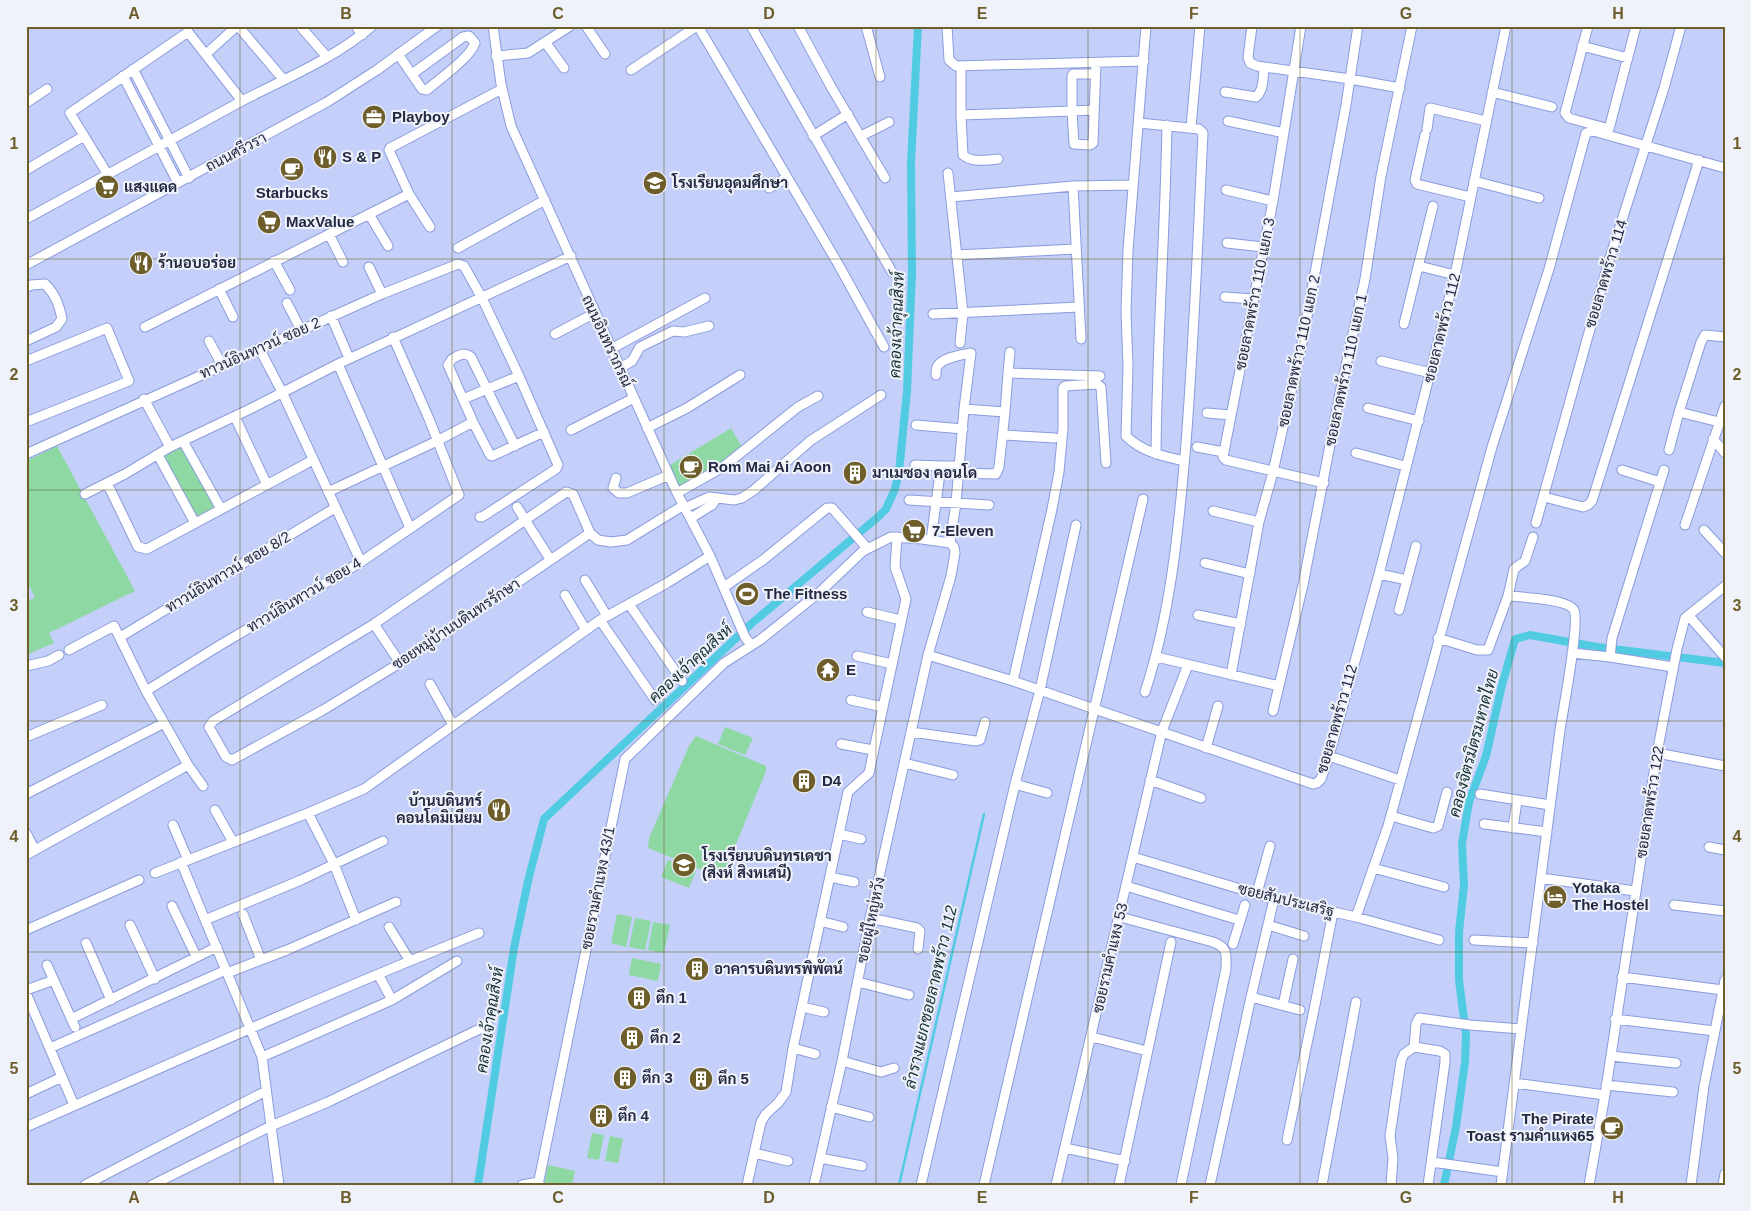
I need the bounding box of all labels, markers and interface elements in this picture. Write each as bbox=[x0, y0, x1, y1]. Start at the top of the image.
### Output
text: A bbox=[128, 5, 140, 22]
text: B bbox=[340, 5, 352, 22]
text: C bbox=[552, 5, 564, 22]
text: D bbox=[763, 5, 775, 22]
text: E bbox=[977, 5, 988, 22]
text: F bbox=[1189, 5, 1199, 22]
text: G bbox=[1400, 5, 1412, 22]
text: H bbox=[1612, 5, 1624, 22]
office icon: Playboy bbox=[361, 104, 387, 130]
place label: Playboy bbox=[392, 108, 450, 125]
street label: ถนนศรีวรา bbox=[202, 128, 269, 175]
text: 1 bbox=[10, 135, 19, 152]
text: 1 bbox=[1733, 135, 1742, 152]
restaurant icon: S & P bbox=[312, 144, 338, 170]
place label: S & P bbox=[342, 148, 381, 165]
cafe icon: Starbucks bbox=[279, 156, 305, 182]
school or university icon: โรงเรียนอุดมศึกษา bbox=[642, 170, 668, 196]
place label: โรงเรียนอุดมศึกษา bbox=[671, 172, 788, 194]
supermarket icon: แสงแดด bbox=[94, 174, 120, 200]
place label: แสงแดด bbox=[124, 178, 177, 195]
place label: Starbucks bbox=[256, 184, 328, 201]
supermarket icon: MaxValue bbox=[256, 209, 282, 235]
place label: MaxValue bbox=[286, 213, 354, 230]
street label: ซอยลาดพร้าว 110 แยก 3 bbox=[1230, 216, 1278, 372]
street label: ซอยลาดพร้าว 114 bbox=[1580, 217, 1630, 330]
restaurant icon: ร้านอบอร่อย bbox=[128, 250, 154, 276]
place label: ร้านอบอร่อย bbox=[158, 253, 236, 271]
water label: คลองเจ้าคุณสิงห์ bbox=[882, 269, 910, 379]
street label: ซอยลาดพร้าว 112 bbox=[1419, 271, 1463, 385]
street label: ซอยลาดพร้าว 110 แยก 2 bbox=[1273, 273, 1323, 429]
street label: ถนนอินทราภรณ์ bbox=[579, 292, 637, 389]
street label: ซอยลาดพร้าว 110 แยก 1 bbox=[1320, 292, 1370, 448]
street label: ทาวน์อินทาวน์ ซอย 2 bbox=[196, 312, 323, 382]
text: 2 bbox=[10, 366, 19, 383]
text: 2 bbox=[1733, 366, 1742, 383]
cafe icon: Rom Mai Ai Aoon bbox=[678, 454, 704, 480]
place label: Rom Mai Ai Aoon bbox=[708, 458, 831, 475]
building icon: มาเมซอง คอนโด bbox=[842, 460, 868, 486]
place label: มาเมซอง คอนโด bbox=[872, 462, 977, 481]
supermarket icon: 7-Eleven bbox=[901, 518, 927, 544]
place label: 7-Eleven bbox=[932, 522, 994, 539]
street label: ทาวน์อินทาวน์ ซอย 8/2 bbox=[162, 527, 293, 616]
street label: ทาวน์อินทาวน์ ซอย 4 bbox=[243, 553, 364, 635]
street label: ซอยหมู่บ้านบดินทรรักษา bbox=[388, 574, 524, 674]
sports icon: The Fitness bbox=[734, 581, 760, 607]
place label: The Fitness bbox=[764, 585, 847, 602]
text: 3 bbox=[10, 597, 19, 614]
text: 3 bbox=[1733, 597, 1742, 614]
water label: คลองเจ้าคุณสิงห์ bbox=[643, 616, 739, 708]
temple icon: E bbox=[815, 657, 841, 683]
place label: E bbox=[846, 661, 856, 678]
street label: ซอยลาดพร้าว 112 bbox=[1312, 662, 1360, 775]
water label: คลองจิตรมิตรมหาดไทย bbox=[1443, 667, 1501, 819]
street label: ซอยลาดพร้าว 122 bbox=[1631, 744, 1667, 859]
building icon: D4 bbox=[791, 768, 817, 794]
place label: D4 bbox=[822, 772, 842, 789]
place label: บ้านบดินทร์ คอนโดมิเนียม bbox=[396, 791, 483, 826]
restaurant icon: บ้านบดินทร์ คอนโดมิเนียม bbox=[486, 797, 512, 823]
street label: ซอยรามคำแหง 43/1 bbox=[577, 825, 618, 951]
text: 4 bbox=[10, 828, 19, 845]
text: 4 bbox=[1733, 828, 1742, 845]
place label: โรงเรียนบดินทรเดชา (สิงห์ สิงหเสนี) bbox=[701, 845, 832, 881]
school or university icon: โรงเรียนบดินทรเดชา (สิงห์ สิงหเสนี) bbox=[671, 852, 697, 878]
street label: ซอยผู้ใหญ่หวัง bbox=[852, 875, 890, 965]
street label: ซอยสันประเสริฐ bbox=[1236, 879, 1336, 922]
place label: Yotaka The Hostel bbox=[1572, 879, 1649, 913]
hotel icon: Yotaka The Hostel bbox=[1542, 884, 1568, 910]
street label: ซอยรามคำแหง 53 bbox=[1089, 901, 1130, 1015]
water label: ลำรางแยกซอยลาดพร้าว 112 bbox=[898, 903, 960, 1090]
building icon: อาคารบดินทรพิพัตน์ bbox=[684, 956, 710, 982]
place label: อาคารบดินทรพิพัตน์ bbox=[714, 959, 844, 977]
water label: คลองเจ้าคุณสิงห์ bbox=[469, 963, 510, 1075]
building icon: ตึก 1 bbox=[626, 985, 652, 1011]
place label: ตึก 1 bbox=[656, 988, 687, 1006]
building icon: ตึก 2 bbox=[619, 1025, 645, 1051]
place label: ตึก 2 bbox=[650, 1028, 681, 1046]
text: 5 bbox=[10, 1060, 19, 1077]
text: 5 bbox=[1733, 1060, 1742, 1077]
building icon: ตึก 3 bbox=[612, 1065, 638, 1091]
building icon: ตึก 5 bbox=[688, 1066, 714, 1092]
place label: ตึก 3 bbox=[642, 1068, 673, 1086]
place label: ตึก 5 bbox=[718, 1069, 749, 1087]
building icon: ตึก 4 bbox=[588, 1103, 614, 1129]
place label: ตึก 4 bbox=[618, 1106, 650, 1124]
place label: The Pirate Toast รามคำแหง65 bbox=[1467, 1110, 1594, 1144]
cafe icon: The Pirate Toast รามคำแหง65 bbox=[1599, 1115, 1625, 1141]
text: A bbox=[128, 1189, 140, 1206]
text: B bbox=[340, 1189, 352, 1206]
text: C bbox=[552, 1189, 564, 1206]
text: D bbox=[763, 1189, 775, 1206]
text: E bbox=[977, 1189, 988, 1206]
text: F bbox=[1189, 1189, 1199, 1206]
text: G bbox=[1400, 1189, 1412, 1206]
text: H bbox=[1612, 1189, 1624, 1206]

